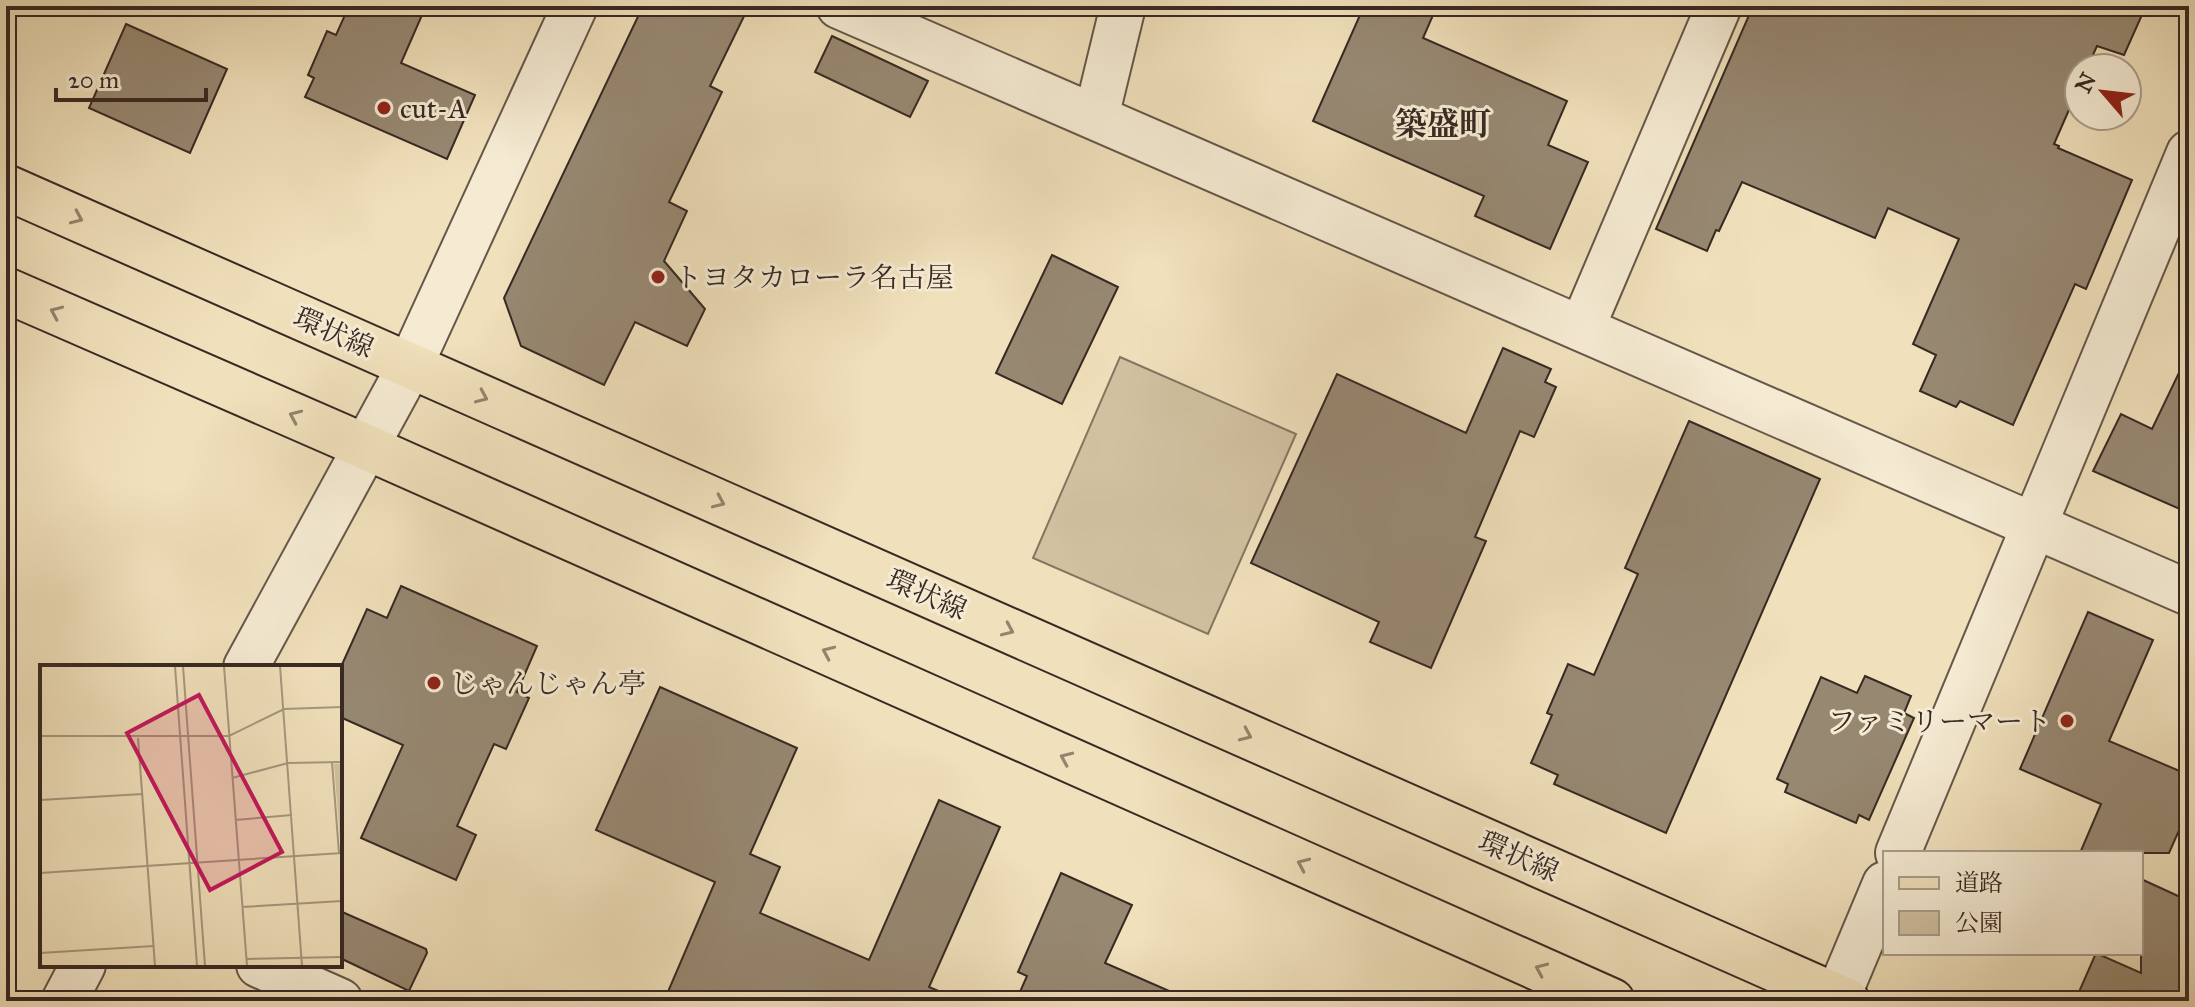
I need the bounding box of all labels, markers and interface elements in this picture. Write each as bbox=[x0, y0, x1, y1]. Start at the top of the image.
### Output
scale bar bbox=[56, 52, 206, 102]
north arrow bbox=[2063, 52, 2143, 132]
text: 20 m bbox=[68, 65, 119, 95]
text: N bbox=[2069, 68, 2102, 97]
place label: cut-A bbox=[400, 91, 467, 126]
marker: cut-A bbox=[375, 99, 393, 117]
district label: 築盛町 bbox=[1395, 105, 1491, 144]
one-way arrow bbox=[69, 209, 83, 225]
place label: トヨタカローラ名古屋 bbox=[674, 260, 954, 295]
marker: トヨタカローラ名古屋 bbox=[649, 268, 667, 286]
street label: 環状線 bbox=[288, 299, 379, 366]
one-way arrow bbox=[50, 306, 64, 322]
one-way arrow bbox=[473, 388, 488, 404]
one-way arrow bbox=[288, 409, 303, 425]
one-way arrow bbox=[711, 493, 726, 509]
street label: 環状線 bbox=[881, 561, 972, 628]
one-way arrow bbox=[1000, 620, 1015, 636]
one-way arrow bbox=[822, 646, 836, 662]
inset map bbox=[40, 665, 342, 967]
place label: じゃんじゃん亭 bbox=[450, 666, 646, 701]
marker: じゃんじゃん亭 bbox=[425, 674, 443, 692]
place label: ファミリーマート bbox=[1828, 704, 2051, 739]
marker: ファミリーマート bbox=[2058, 712, 2076, 730]
one-way arrow bbox=[1238, 726, 1252, 742]
one-way arrow bbox=[1060, 752, 1074, 768]
street label: 環状線 bbox=[1473, 823, 1564, 890]
legend bbox=[1883, 851, 2143, 955]
one-way arrow bbox=[1297, 857, 1312, 873]
text: 道路 bbox=[1955, 868, 2003, 898]
text: 公園 bbox=[1955, 908, 2003, 938]
one-way arrow bbox=[1535, 963, 1549, 979]

